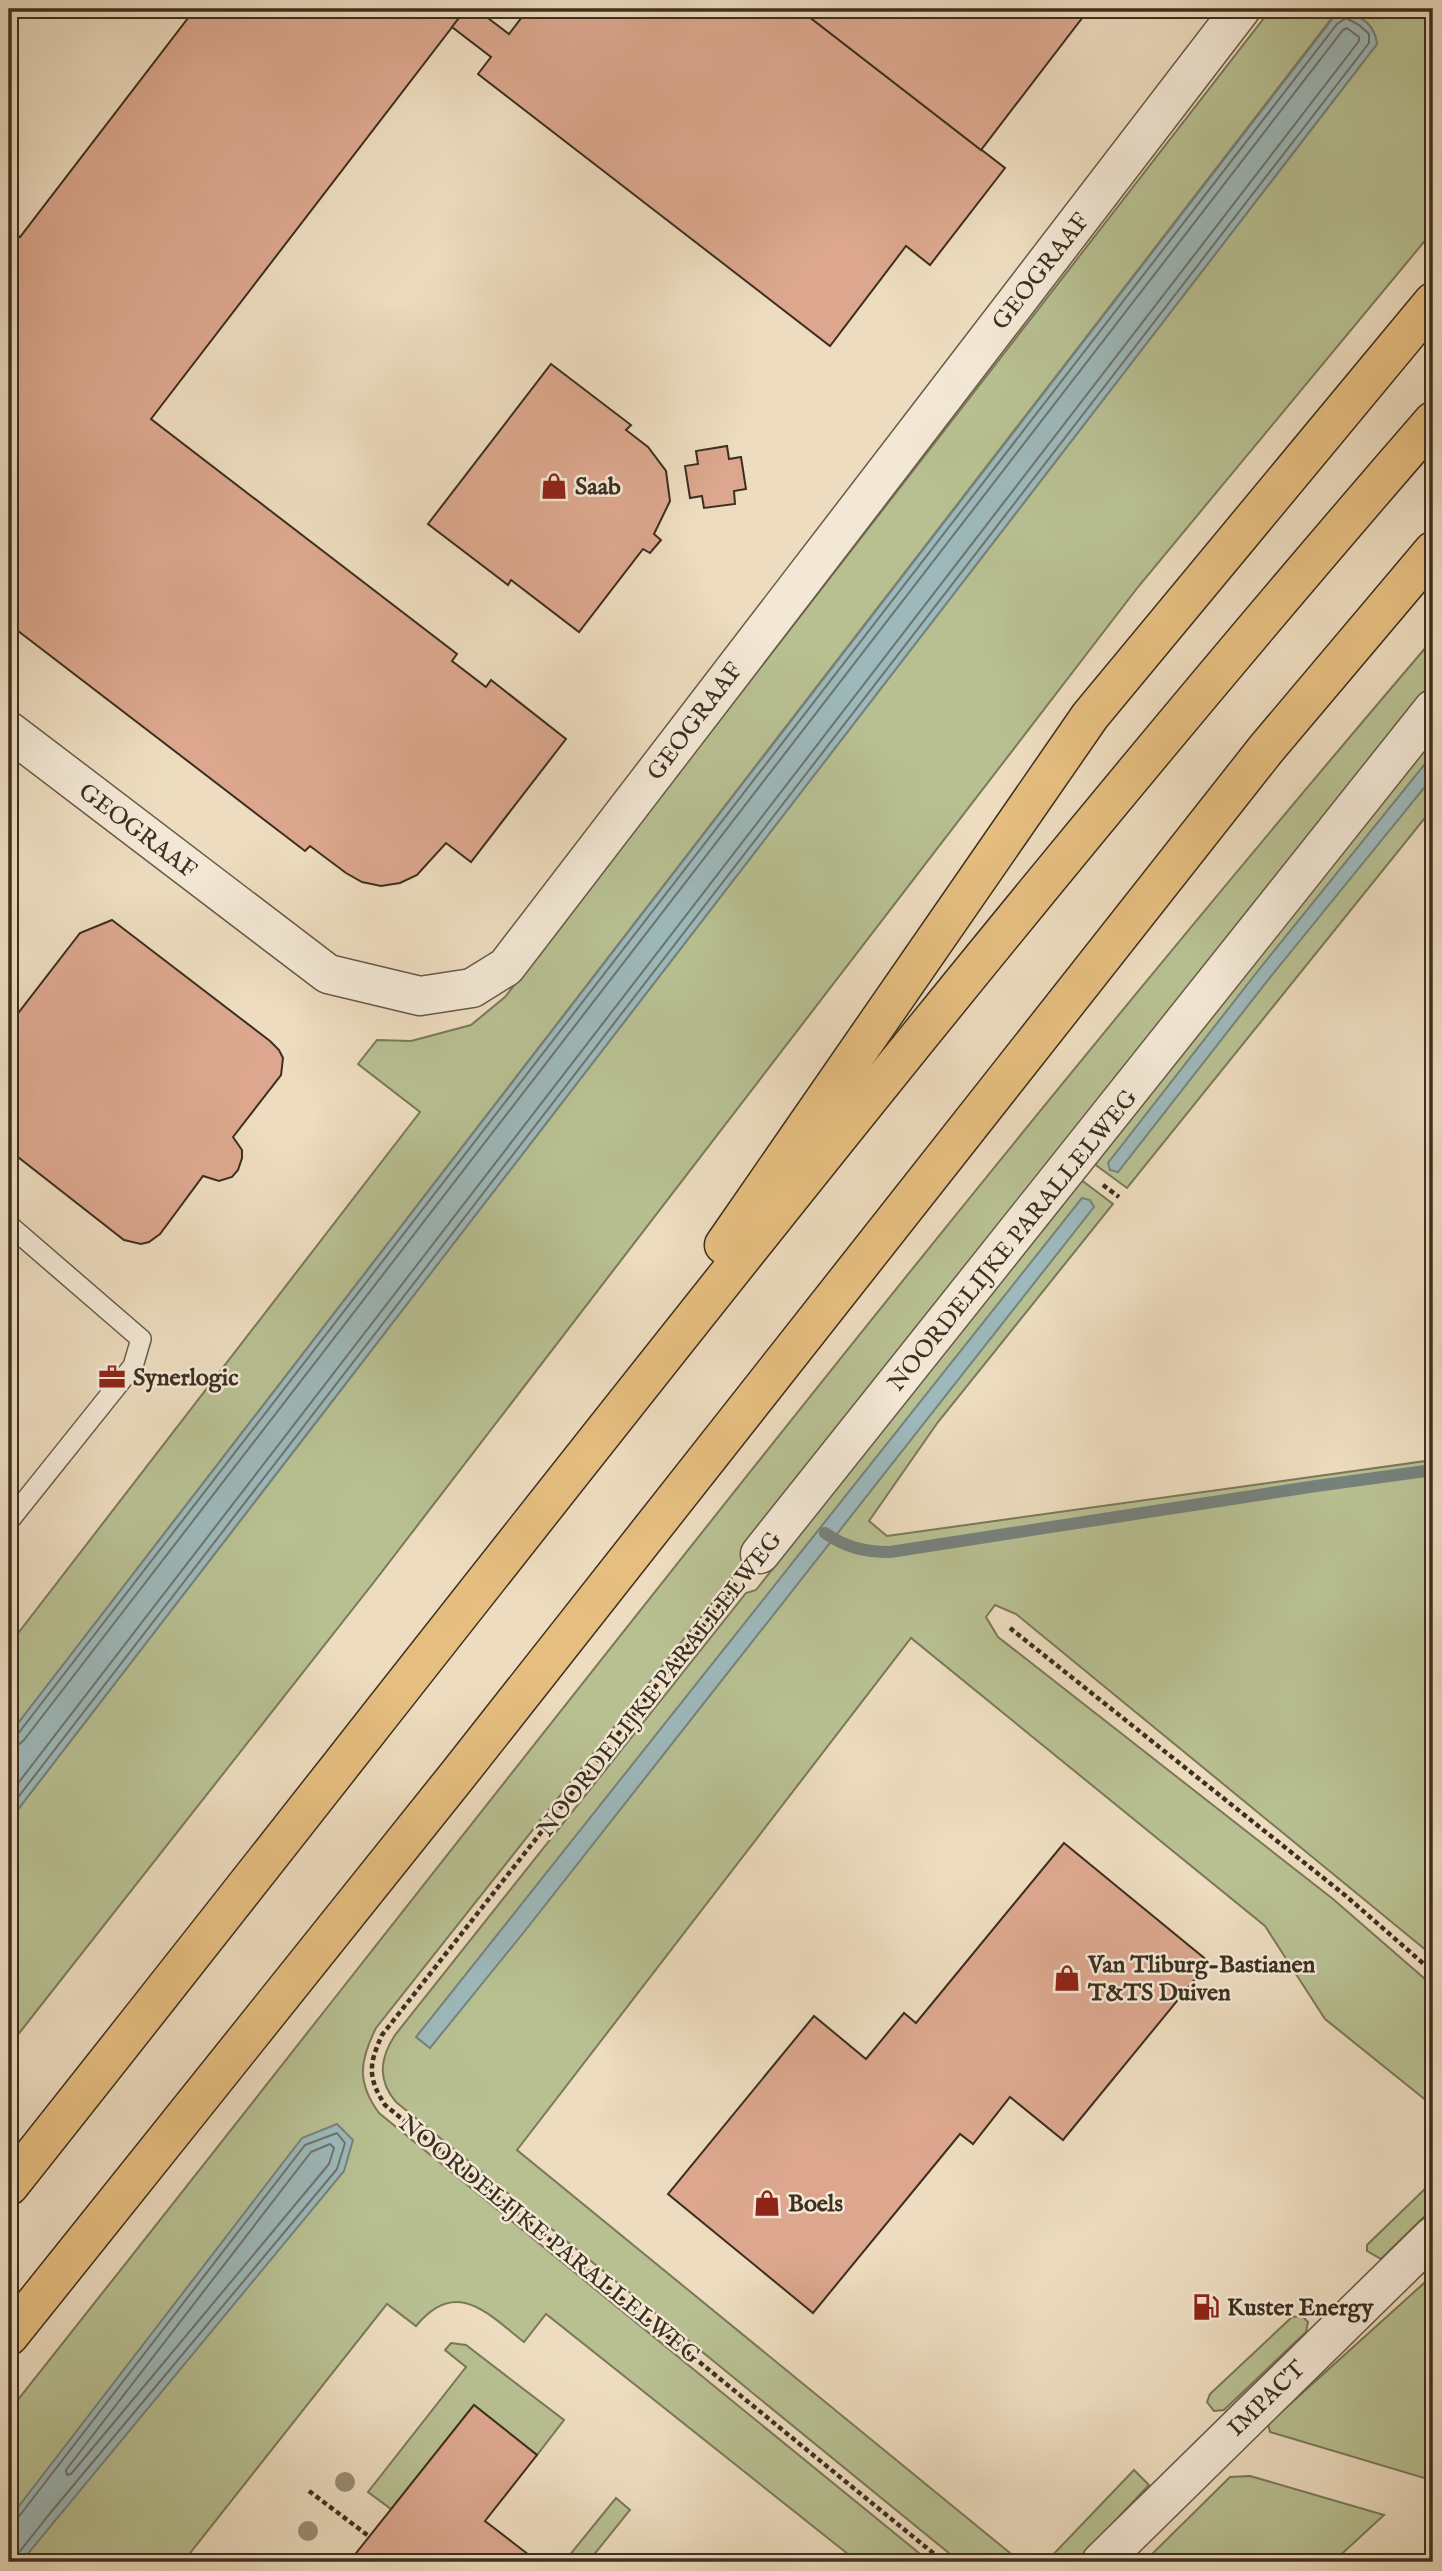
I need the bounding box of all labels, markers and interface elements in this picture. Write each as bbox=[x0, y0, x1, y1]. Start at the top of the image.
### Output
street label: GEOGRAAF bbox=[986, 207, 1097, 337]
shop icon: Saab bbox=[539, 471, 569, 501]
place label: Saab bbox=[575, 472, 621, 503]
street label: GEOGRAAF bbox=[641, 657, 750, 787]
street label: GEOGRAAF bbox=[72, 777, 202, 886]
street label: NOORDELIJKE PARALLELWEG bbox=[882, 1084, 1145, 1398]
office icon: Synerlogic bbox=[97, 1362, 127, 1392]
place label: Synerlogic bbox=[133, 1363, 238, 1394]
street label: NOORDELIJKE PARALLELWEG bbox=[531, 1526, 789, 1844]
place label: Van Tliburg-Bastianen T&TS Duiven bbox=[1087, 1950, 1316, 2009]
shop icon: Van Tliburg-Bastianen T&TS Duiven bbox=[1052, 1963, 1082, 1993]
street label: NOORDELIJKE PARALLELWEG bbox=[392, 2109, 706, 2372]
shop icon: Boels bbox=[752, 2188, 782, 2218]
place label: Boels bbox=[788, 2189, 843, 2220]
fuel station icon: Kuster Energy bbox=[1191, 2292, 1221, 2322]
place label: Kuster Energy bbox=[1227, 2293, 1374, 2324]
street label: IMPACT bbox=[1221, 2354, 1313, 2444]

